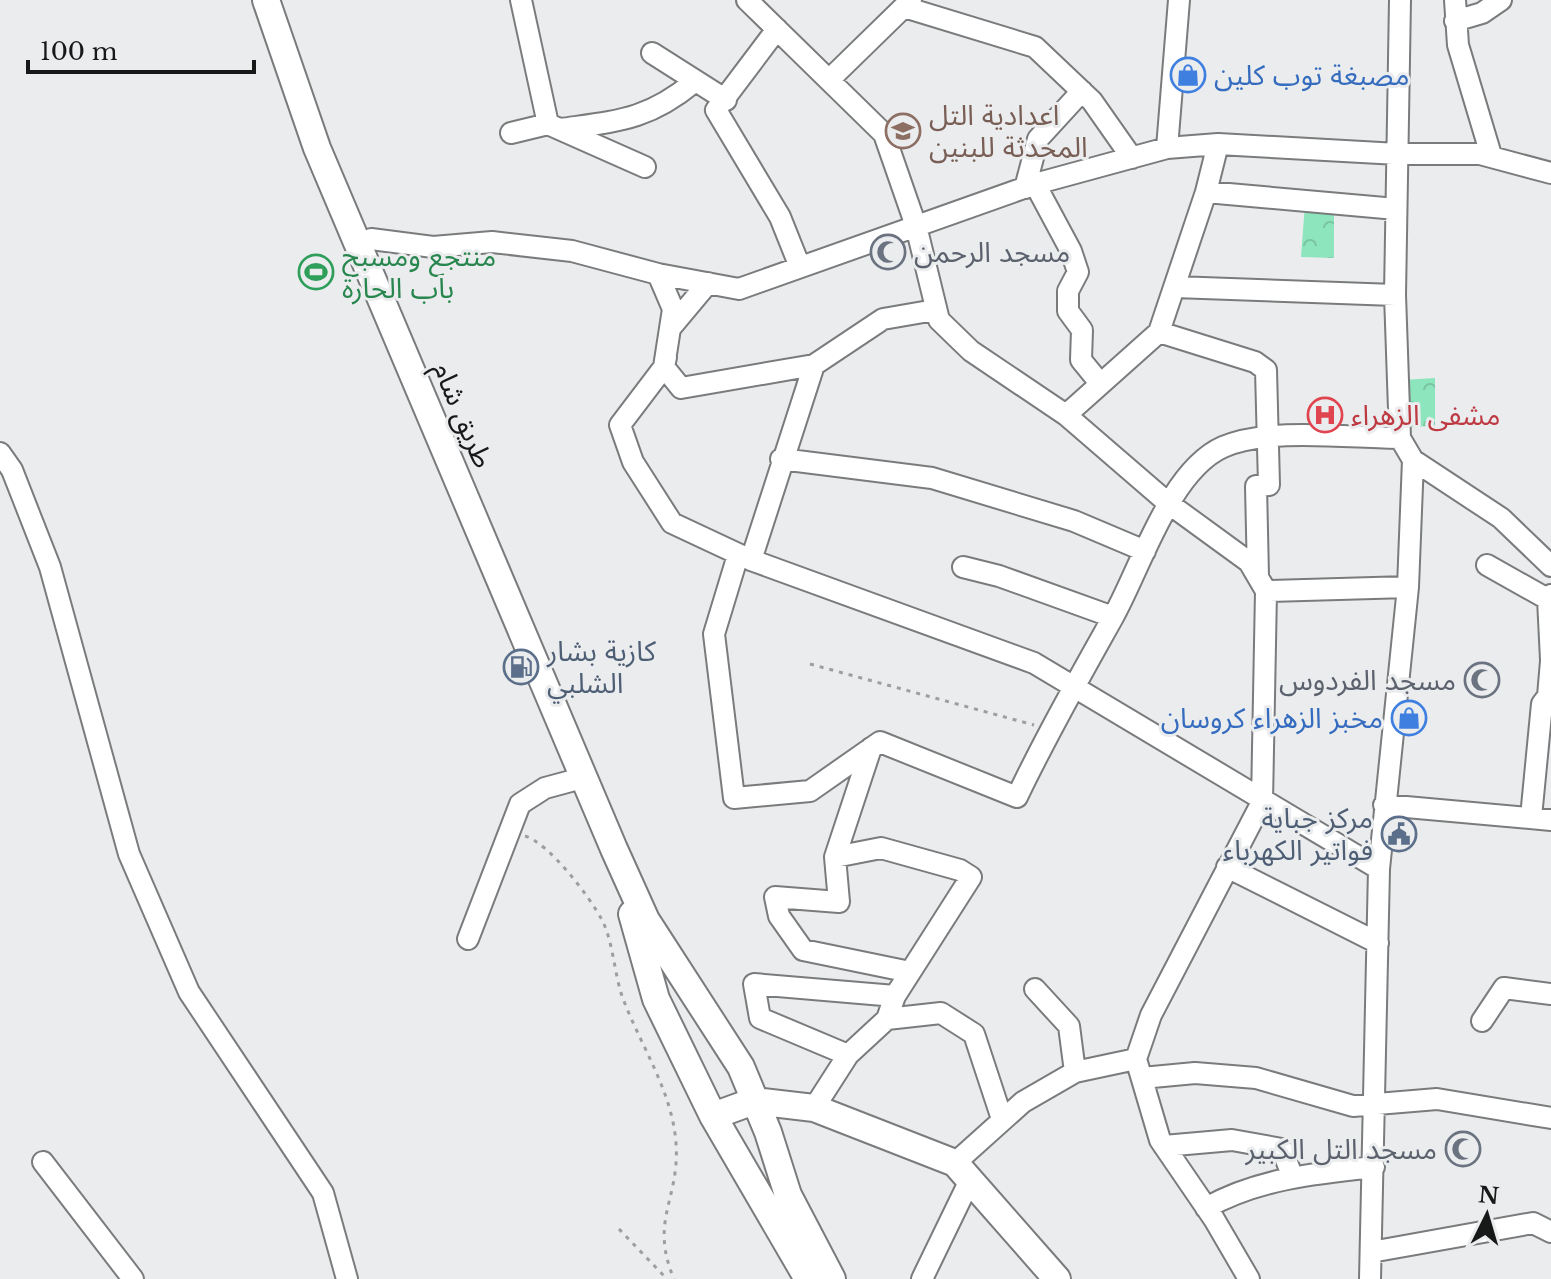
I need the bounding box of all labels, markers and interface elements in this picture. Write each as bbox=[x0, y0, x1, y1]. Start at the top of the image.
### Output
scale bar bbox=[28, 24, 254, 74]
text: 100 m bbox=[40, 37, 118, 66]
shop icon: مصبغة توب كلين bbox=[1169, 56, 1207, 94]
place label: مصبغة توب كلين bbox=[1214, 58, 1409, 93]
place label: اعدادية التل المحدثة للبنين bbox=[929, 98, 1088, 165]
school or university icon: اعدادية التل المحدثة للبنين bbox=[884, 112, 922, 150]
mosque icon: مسجد الرحمن bbox=[869, 233, 907, 271]
place label: مسجد الرحمن bbox=[914, 235, 1070, 270]
place label: منتجع ومسبح باب الحارة bbox=[342, 239, 496, 306]
sports icon: منتجع ومسبح باب الحارة bbox=[297, 253, 335, 291]
street label: طريق شام bbox=[422, 357, 501, 475]
hospital icon: مشفى الزهراء bbox=[1306, 396, 1344, 434]
place label: مشفى الزهراء bbox=[1351, 398, 1501, 433]
place label: كازية بشار الشلبي bbox=[546, 634, 656, 704]
fuel station icon: كازية بشار الشلبي bbox=[502, 648, 540, 686]
mosque icon: مسجد الفردوس bbox=[1463, 661, 1501, 699]
place label: مسجد الفردوس bbox=[1279, 663, 1456, 698]
shop icon: مخبز الزهراء كروسان bbox=[1390, 699, 1428, 737]
place label: مخبز الزهراء كروسان bbox=[1161, 701, 1383, 736]
place label: مركز جباية فواتير الكهرباء bbox=[1223, 801, 1373, 868]
public building icon: مركز جباية فواتير الكهرباء bbox=[1380, 815, 1418, 853]
mosque icon: مسجد التل الكبير bbox=[1444, 1130, 1482, 1168]
place label: مسجد التل الكبير bbox=[1245, 1132, 1437, 1167]
north arrow bbox=[1447, 1175, 1527, 1255]
text: N bbox=[1477, 1181, 1500, 1210]

